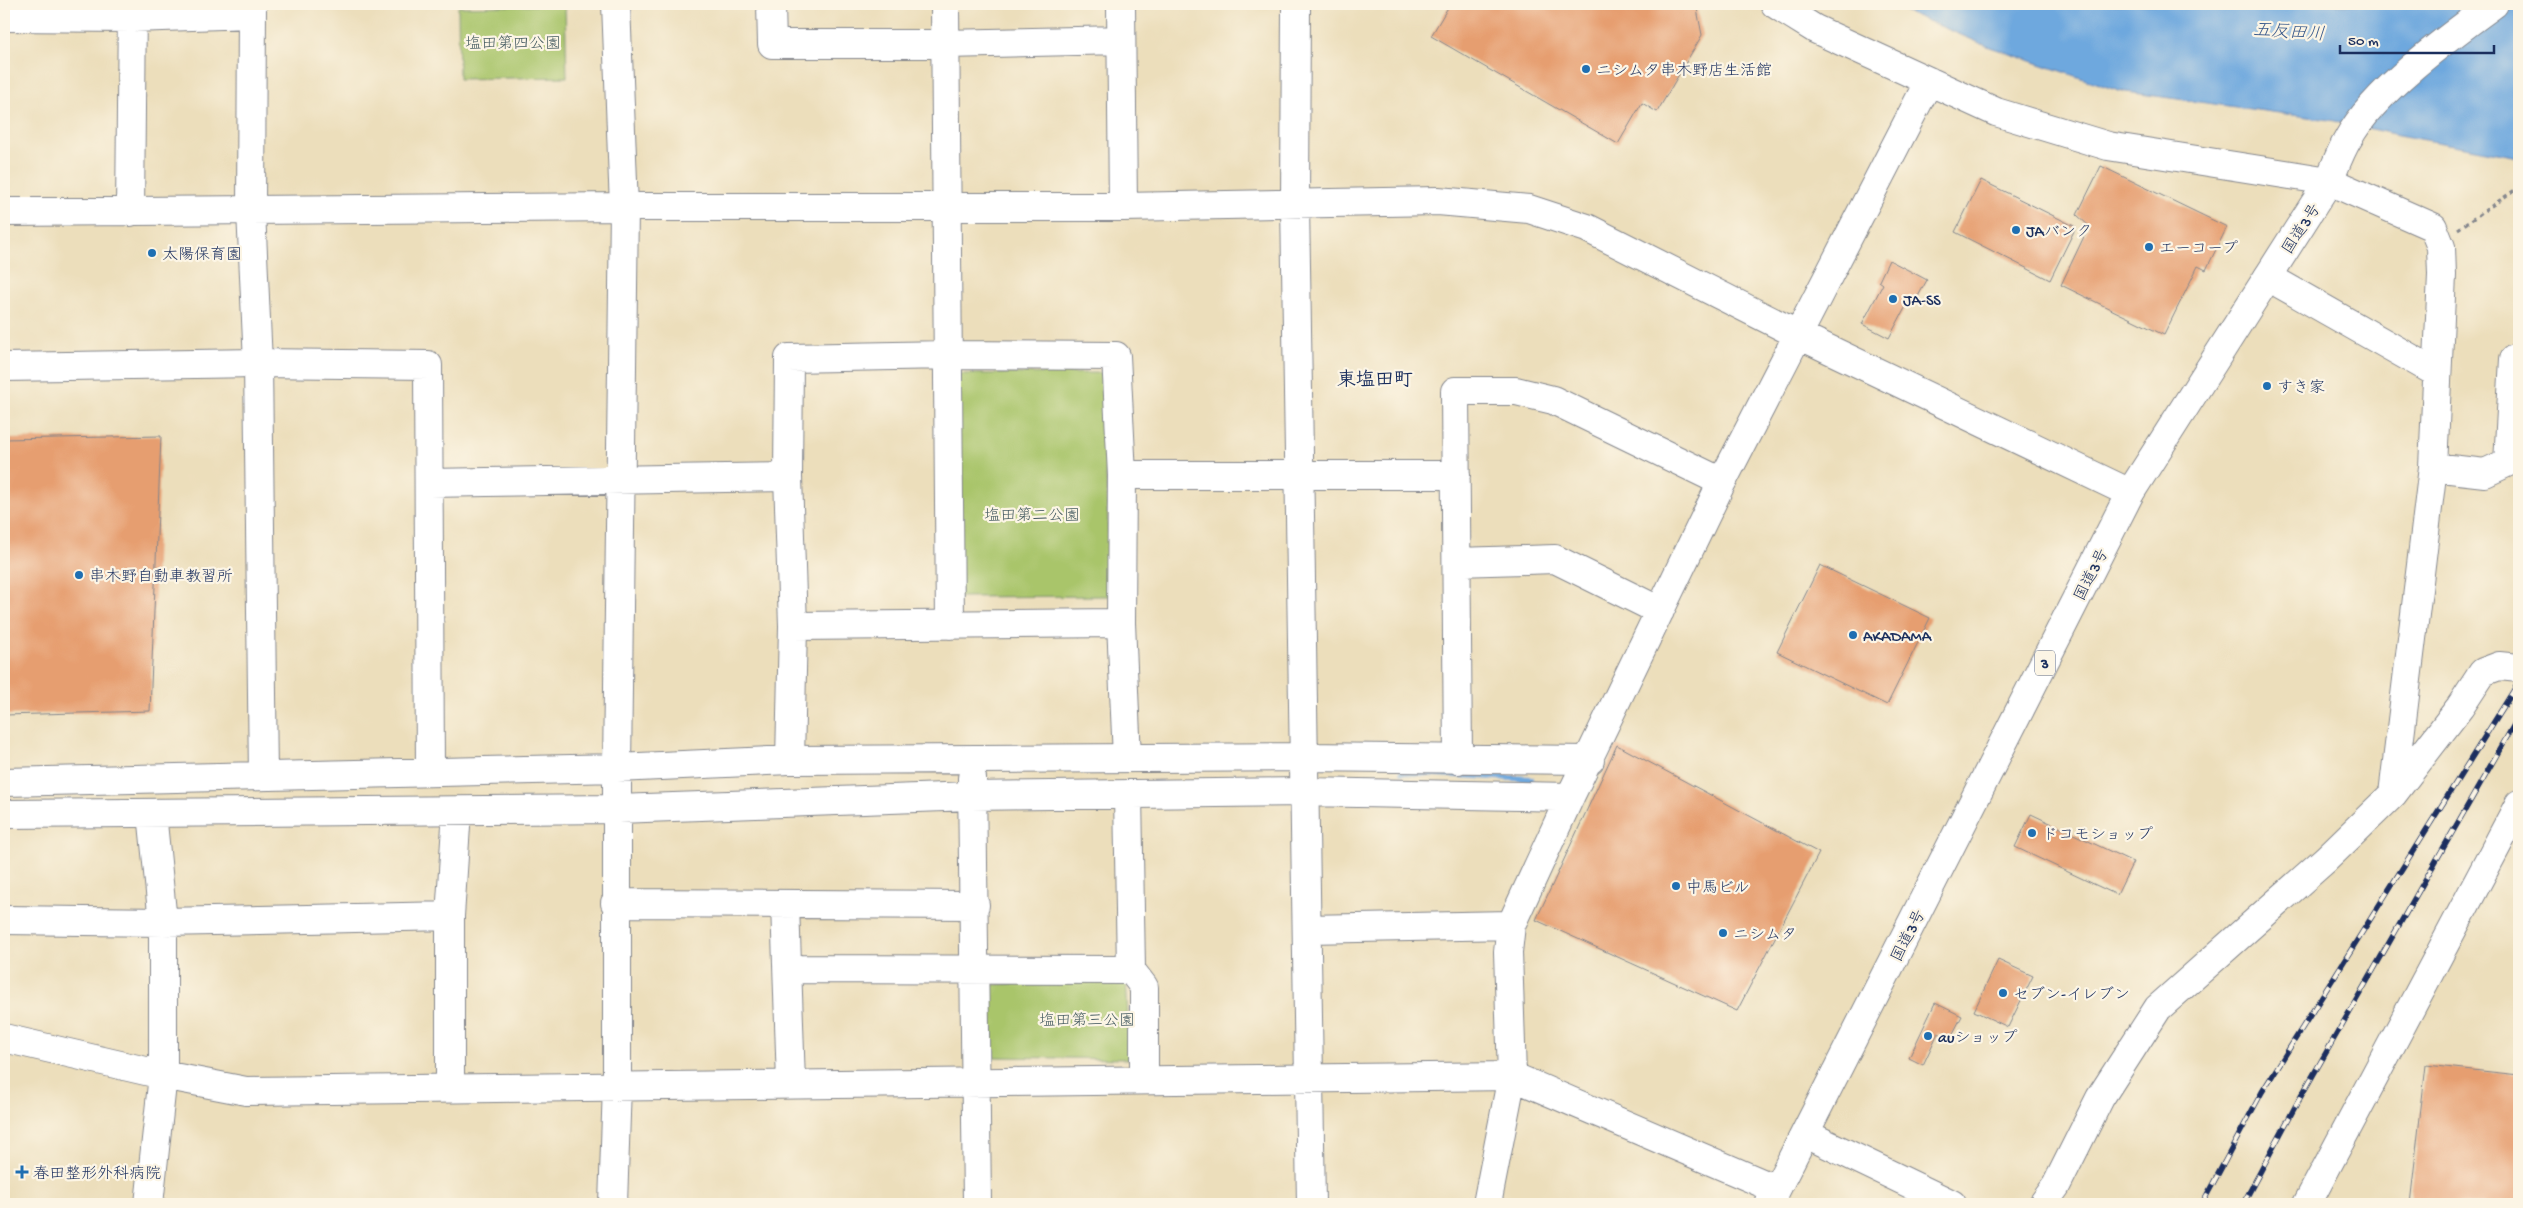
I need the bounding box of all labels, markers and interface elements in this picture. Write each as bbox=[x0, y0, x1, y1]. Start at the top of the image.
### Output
water label: 五反田川 bbox=[2252, 21, 2325, 46]
scale bar bbox=[2340, 22, 2494, 54]
text: 50 m bbox=[2348, 33, 2379, 51]
park label: 塩田第四公園 bbox=[465, 34, 561, 55]
place label: ニシムタ串木野店生活館 bbox=[1596, 61, 1772, 82]
marker: ニシムタ串木野店生活館 bbox=[1580, 63, 1592, 75]
street label: 国道3号 bbox=[2279, 201, 2326, 259]
marker: JAバンク bbox=[2010, 224, 2022, 236]
place label: JAバンク bbox=[2026, 224, 2092, 243]
place label: エーコープ bbox=[2159, 240, 2238, 260]
marker: エーコープ bbox=[2143, 241, 2155, 253]
place label: 太陽保育園 bbox=[162, 246, 242, 266]
marker: 太陽保育園 bbox=[146, 247, 158, 259]
marker: JA-SS bbox=[1887, 293, 1899, 305]
place label: JA-SS bbox=[1903, 293, 1941, 312]
district label: 東塩田町 bbox=[1337, 369, 1413, 393]
place label: すき家 bbox=[2277, 379, 2325, 399]
marker: すき家 bbox=[2261, 380, 2273, 392]
park label: 塩田第二公園 bbox=[984, 506, 1080, 527]
street label: 国道3号 bbox=[2071, 546, 2114, 605]
place label: 串木野自動車教習所 bbox=[89, 567, 233, 588]
marker: 串木野自動車教習所 bbox=[73, 569, 85, 581]
marker: AKADAMA bbox=[1847, 629, 1859, 641]
place label: AKADAMA bbox=[1863, 629, 1933, 648]
road number: 3 bbox=[2035, 650, 2055, 676]
place label: ドコモショップ bbox=[2042, 826, 2153, 846]
marker: ドコモショップ bbox=[2026, 827, 2038, 839]
place label: 中馬ビル bbox=[1686, 879, 1750, 899]
marker: 中馬ビル bbox=[1670, 880, 1682, 892]
street label: 国道3号 bbox=[1888, 907, 1931, 966]
marker: ニシムタ bbox=[1717, 927, 1729, 939]
place label: ニシムタ bbox=[1733, 927, 1797, 946]
place label: セブン-イレブン bbox=[2013, 986, 2130, 1006]
marker: セブン-イレブン bbox=[1997, 987, 2009, 999]
park label: 塩田第三公園 bbox=[1039, 1011, 1135, 1032]
place label: auショップ bbox=[1938, 1029, 2018, 1049]
marker: auショップ bbox=[1922, 1030, 1934, 1042]
place label: 春田整形外科病院 bbox=[33, 1164, 161, 1185]
marker: 春田整形外科病院 bbox=[15, 1165, 29, 1179]

